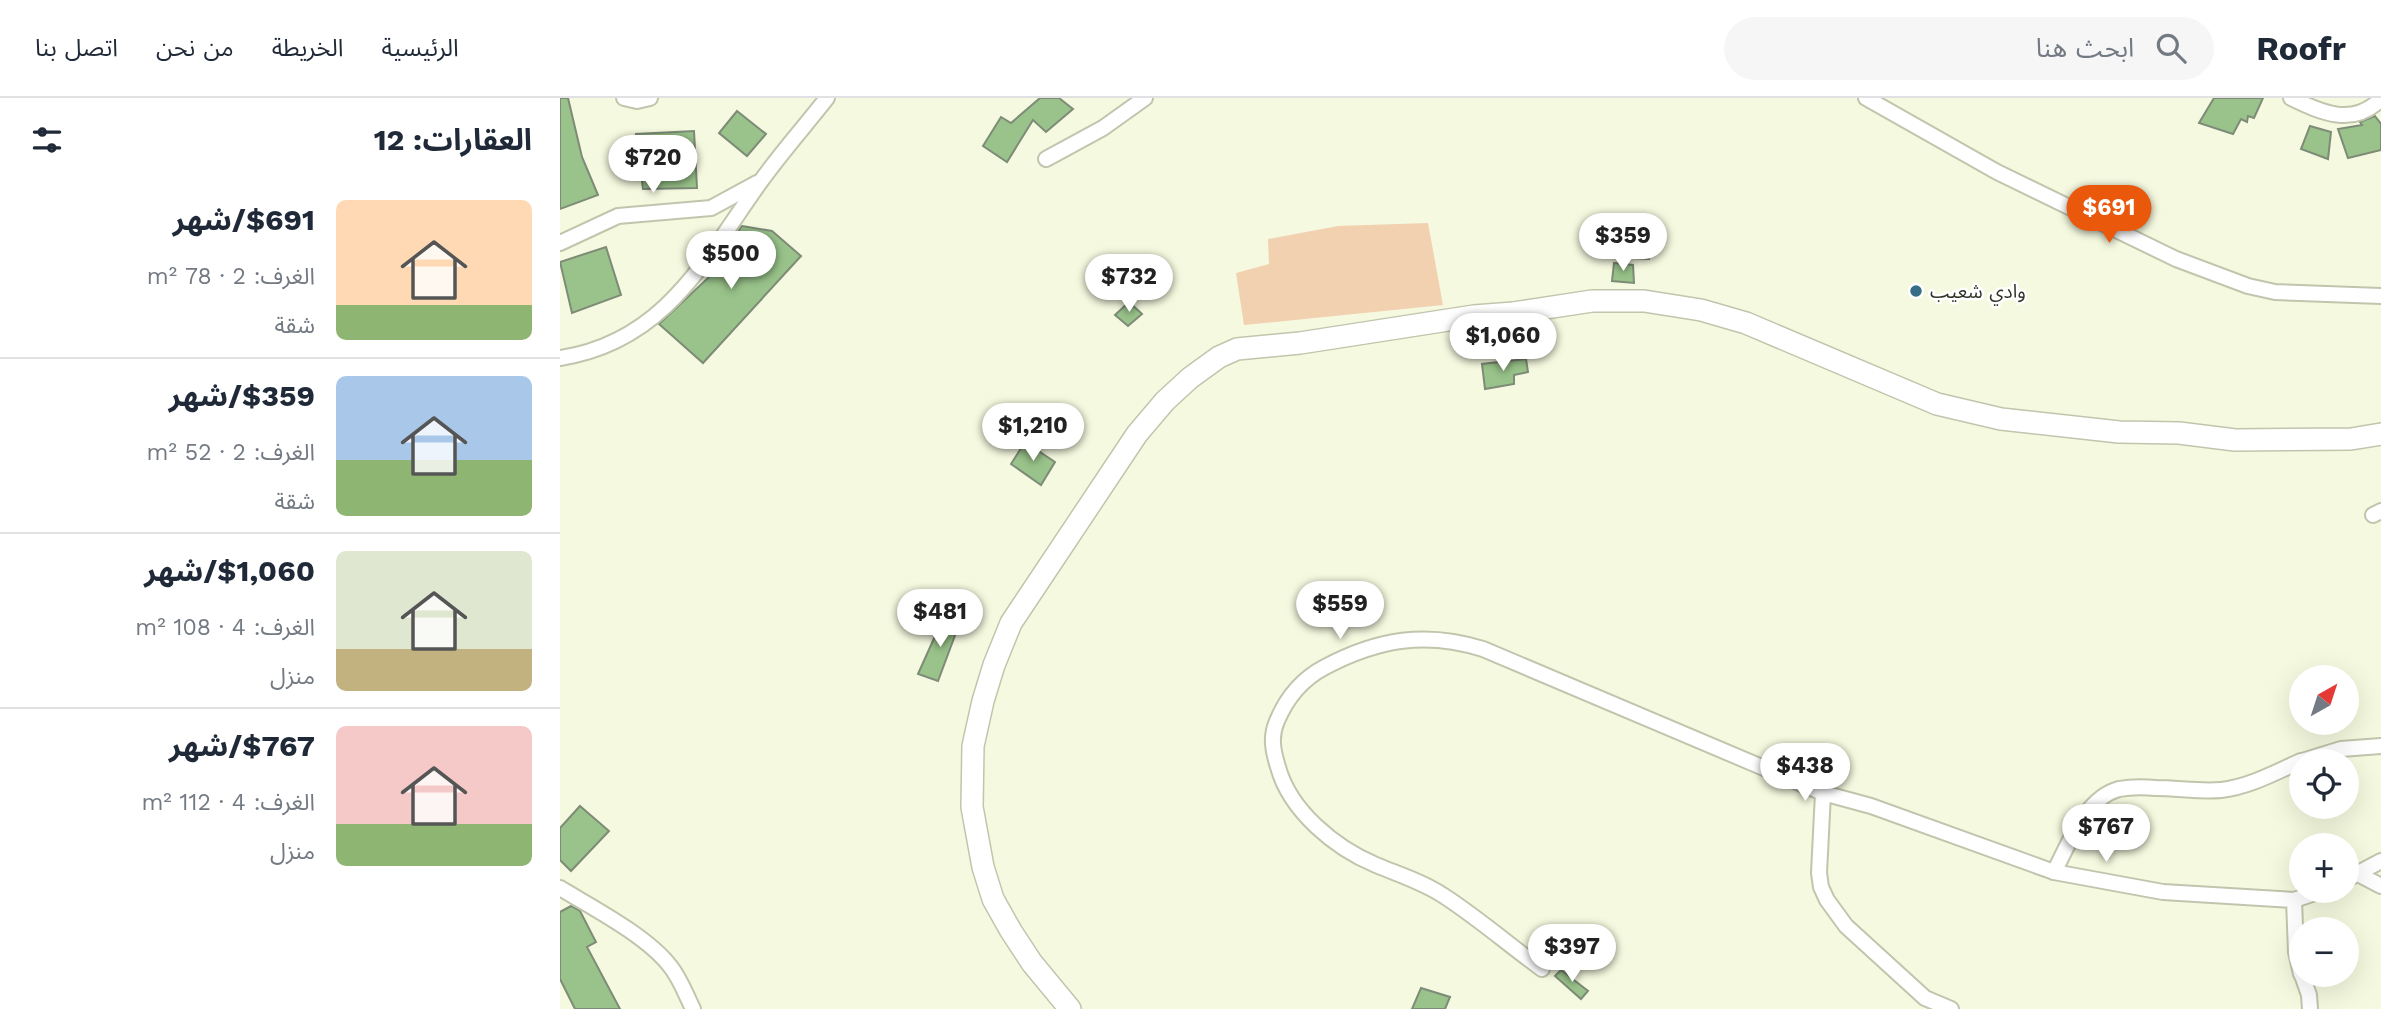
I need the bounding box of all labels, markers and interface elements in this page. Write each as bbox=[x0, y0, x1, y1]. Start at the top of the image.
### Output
search box bbox=[1724, 17, 2214, 80]
icon: search bbox=[2152, 29, 2190, 67]
text: Roofr bbox=[2256, 29, 2346, 68]
text: ابحث هنا bbox=[2036, 33, 2134, 63]
text: اتصل بنا bbox=[35, 34, 118, 62]
text: من نحن bbox=[156, 34, 234, 62]
text: الخريطة bbox=[272, 34, 344, 62]
text: الرئيسية bbox=[382, 34, 459, 62]
icon: filters bbox=[28, 121, 66, 159]
text: العقارات: 12 bbox=[374, 122, 532, 157]
pin: $720 bbox=[612, 136, 694, 195]
text: $720 bbox=[624, 144, 682, 171]
pin: $691 bbox=[2068, 186, 2150, 245]
text: $691 bbox=[2083, 194, 2136, 221]
text: $691/شهر bbox=[173, 202, 315, 237]
pin: $359 bbox=[1582, 214, 1664, 273]
text: $359 bbox=[1595, 222, 1651, 249]
icon: home bbox=[392, 228, 476, 312]
pin: $500 bbox=[690, 232, 772, 291]
text: $500 bbox=[702, 240, 760, 267]
pin: $732 bbox=[1088, 254, 1170, 314]
text: الغرف: 2 · 78 m² bbox=[147, 263, 315, 290]
text: $732 bbox=[1101, 263, 1157, 290]
place label: وادي شعيب bbox=[1930, 280, 2026, 306]
marker: وادي شعيب bbox=[1908, 283, 1924, 299]
text: شقة bbox=[274, 312, 315, 339]
pin: $1,060 bbox=[1446, 314, 1560, 373]
text: $1,060 bbox=[1466, 322, 1540, 349]
text: $359/شهر bbox=[169, 378, 315, 413]
icon: home bbox=[392, 404, 476, 488]
pin: $1,210 bbox=[976, 404, 1090, 463]
text: $1,210 bbox=[998, 412, 1068, 439]
text: الغرف: 2 · 52 m² bbox=[147, 439, 315, 466]
text: شقة bbox=[274, 488, 315, 515]
text: $1,060/شهر bbox=[144, 553, 315, 588]
icon: home bbox=[392, 579, 476, 663]
pin: $559 bbox=[1299, 582, 1381, 641]
pin: $481 bbox=[899, 589, 981, 649]
text: $559 bbox=[1312, 590, 1368, 617]
text: $481 bbox=[913, 598, 967, 625]
text: الغرف: 4 · 108 m² bbox=[135, 614, 315, 641]
text: منزل bbox=[270, 663, 315, 690]
north arrow bbox=[2289, 665, 2359, 735]
map controls bbox=[2289, 665, 2359, 987]
text: $767/شهر bbox=[169, 728, 315, 763]
pin: $438 bbox=[1764, 744, 1846, 803]
button: locate bbox=[2289, 749, 2359, 819]
text: $438 bbox=[1776, 752, 1834, 779]
icon: home bbox=[392, 754, 476, 838]
text: الغرف: 4 · 112 m² bbox=[141, 789, 315, 816]
pin: $767 bbox=[2065, 804, 2147, 864]
text: $767 bbox=[2078, 813, 2134, 840]
button: + bbox=[2289, 833, 2359, 903]
text: منزل bbox=[270, 838, 315, 865]
button: − bbox=[2289, 917, 2359, 987]
pin: $397 bbox=[1531, 924, 1613, 984]
text: $397 bbox=[1544, 933, 1600, 960]

